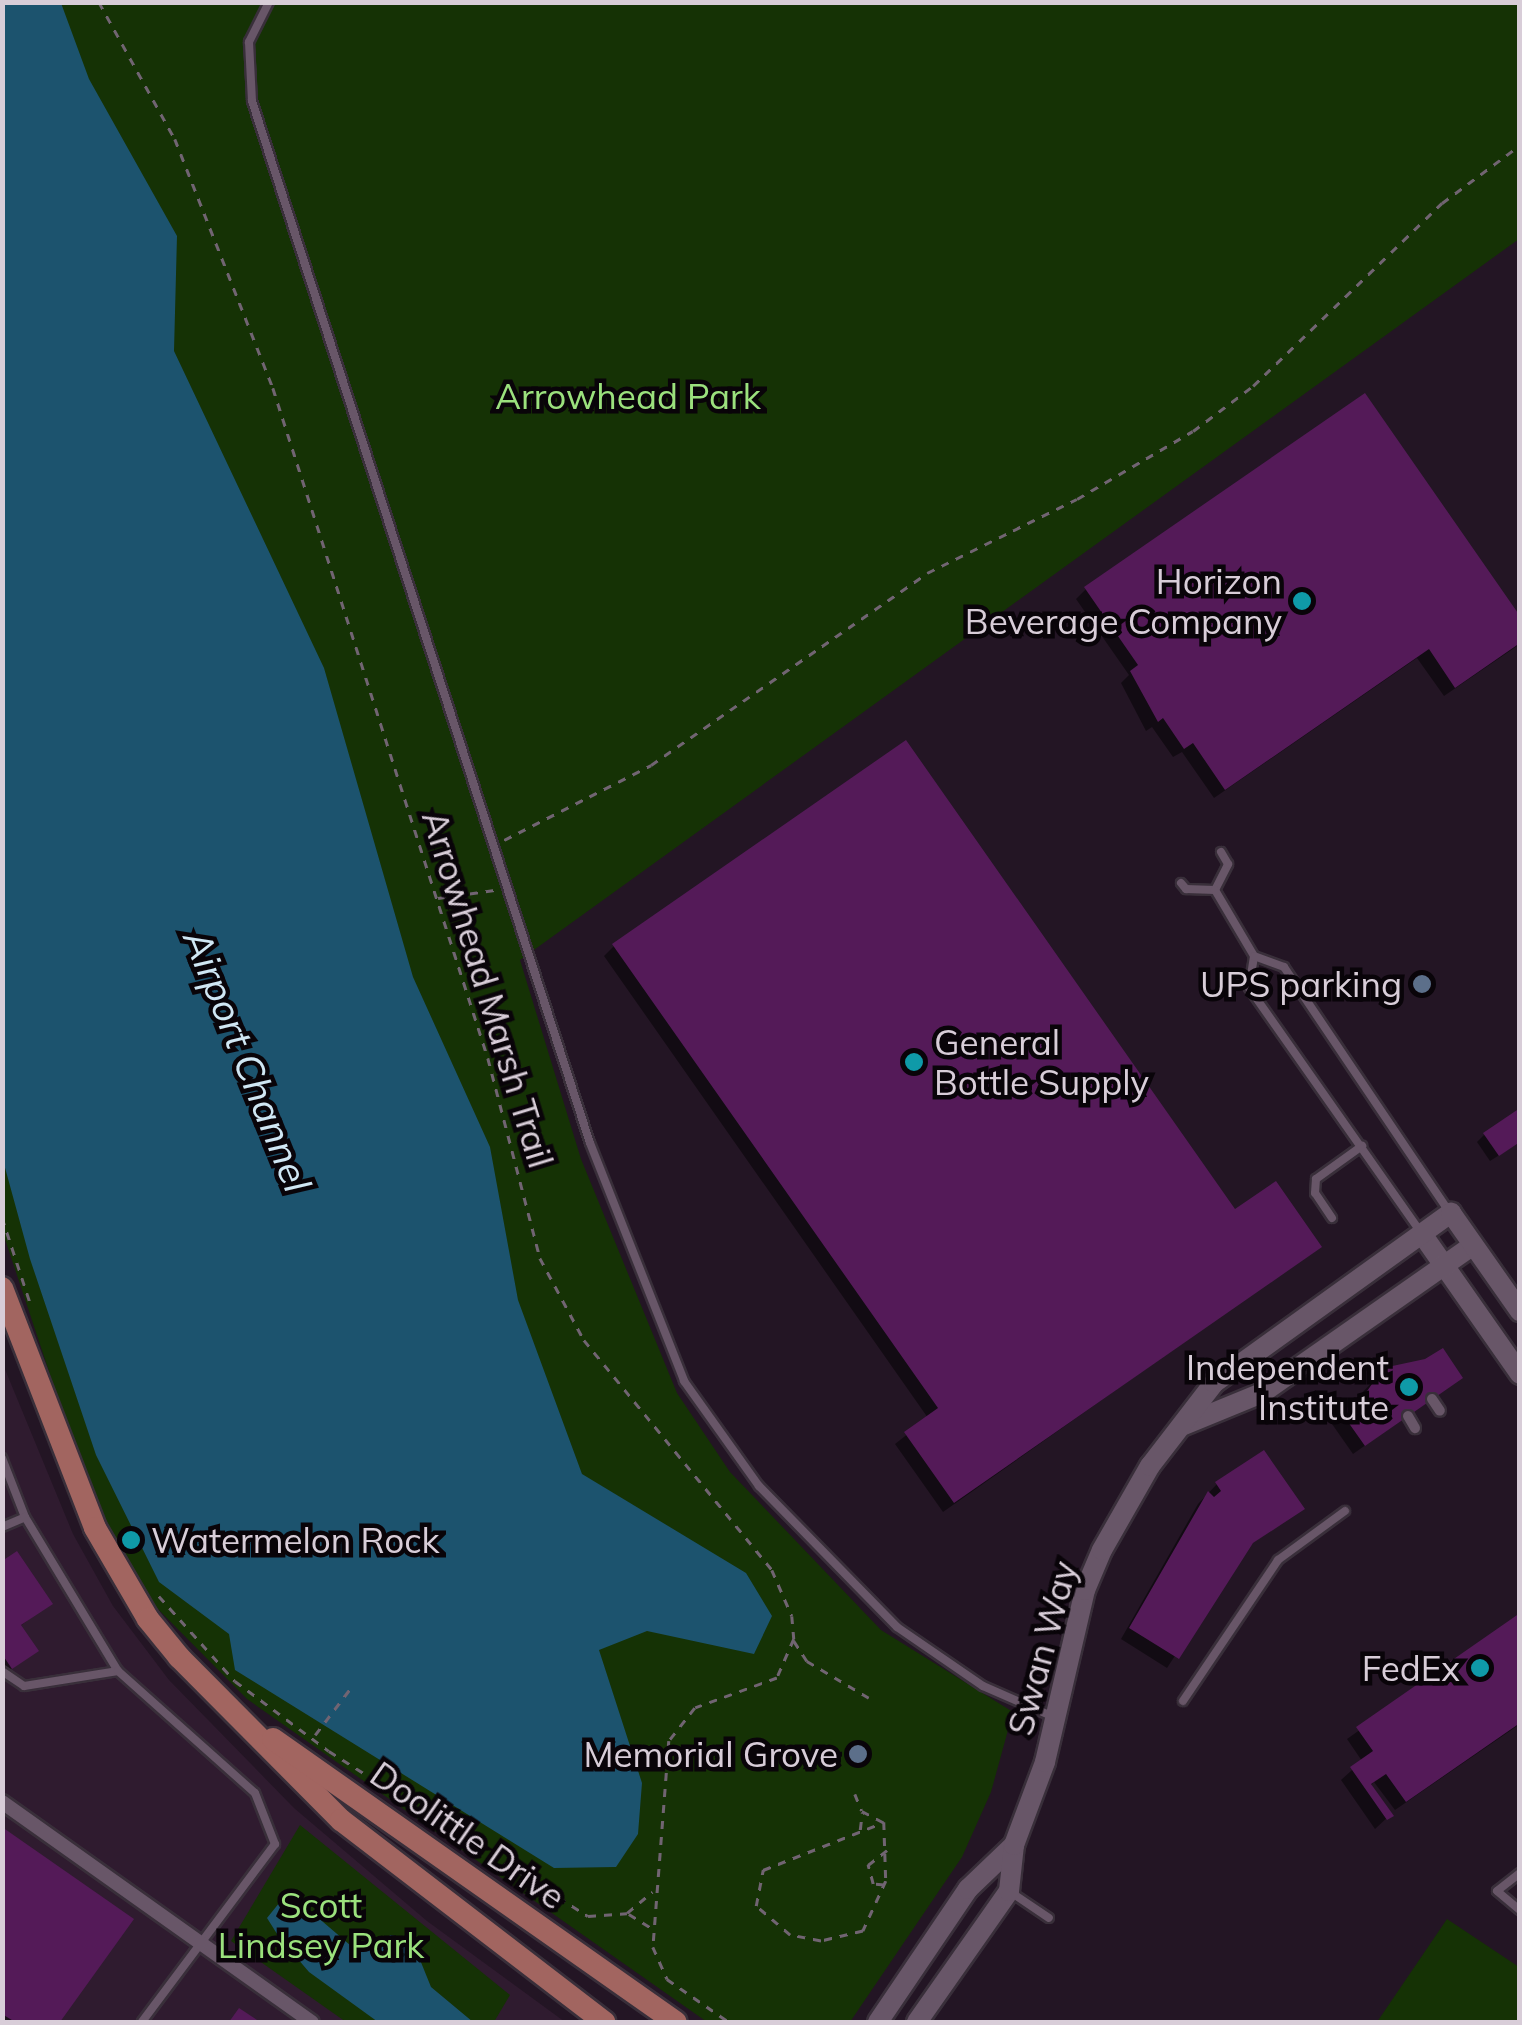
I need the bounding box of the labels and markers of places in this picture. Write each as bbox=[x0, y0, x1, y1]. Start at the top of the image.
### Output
place label: Horizon Beverage Company bbox=[965, 560, 1282, 642]
marker: Horizon Beverage Company bbox=[1291, 590, 1313, 612]
place label: UPS parking bbox=[1200, 963, 1402, 1005]
marker: UPS parking bbox=[1411, 973, 1433, 995]
place label: General Bottle Supply bbox=[934, 1021, 1149, 1103]
marker: General Bottle Supply bbox=[903, 1051, 925, 1073]
place label: Independent Institute bbox=[1186, 1346, 1389, 1428]
marker: Independent Institute bbox=[1398, 1376, 1420, 1398]
place label: Watermelon Rock bbox=[151, 1519, 440, 1561]
marker: Watermelon Rock bbox=[120, 1529, 142, 1551]
place label: FedEx bbox=[1362, 1647, 1460, 1689]
marker: FedEx bbox=[1469, 1657, 1491, 1679]
place label: Memorial Grove bbox=[584, 1733, 838, 1775]
marker: Memorial Grove bbox=[847, 1743, 869, 1765]

